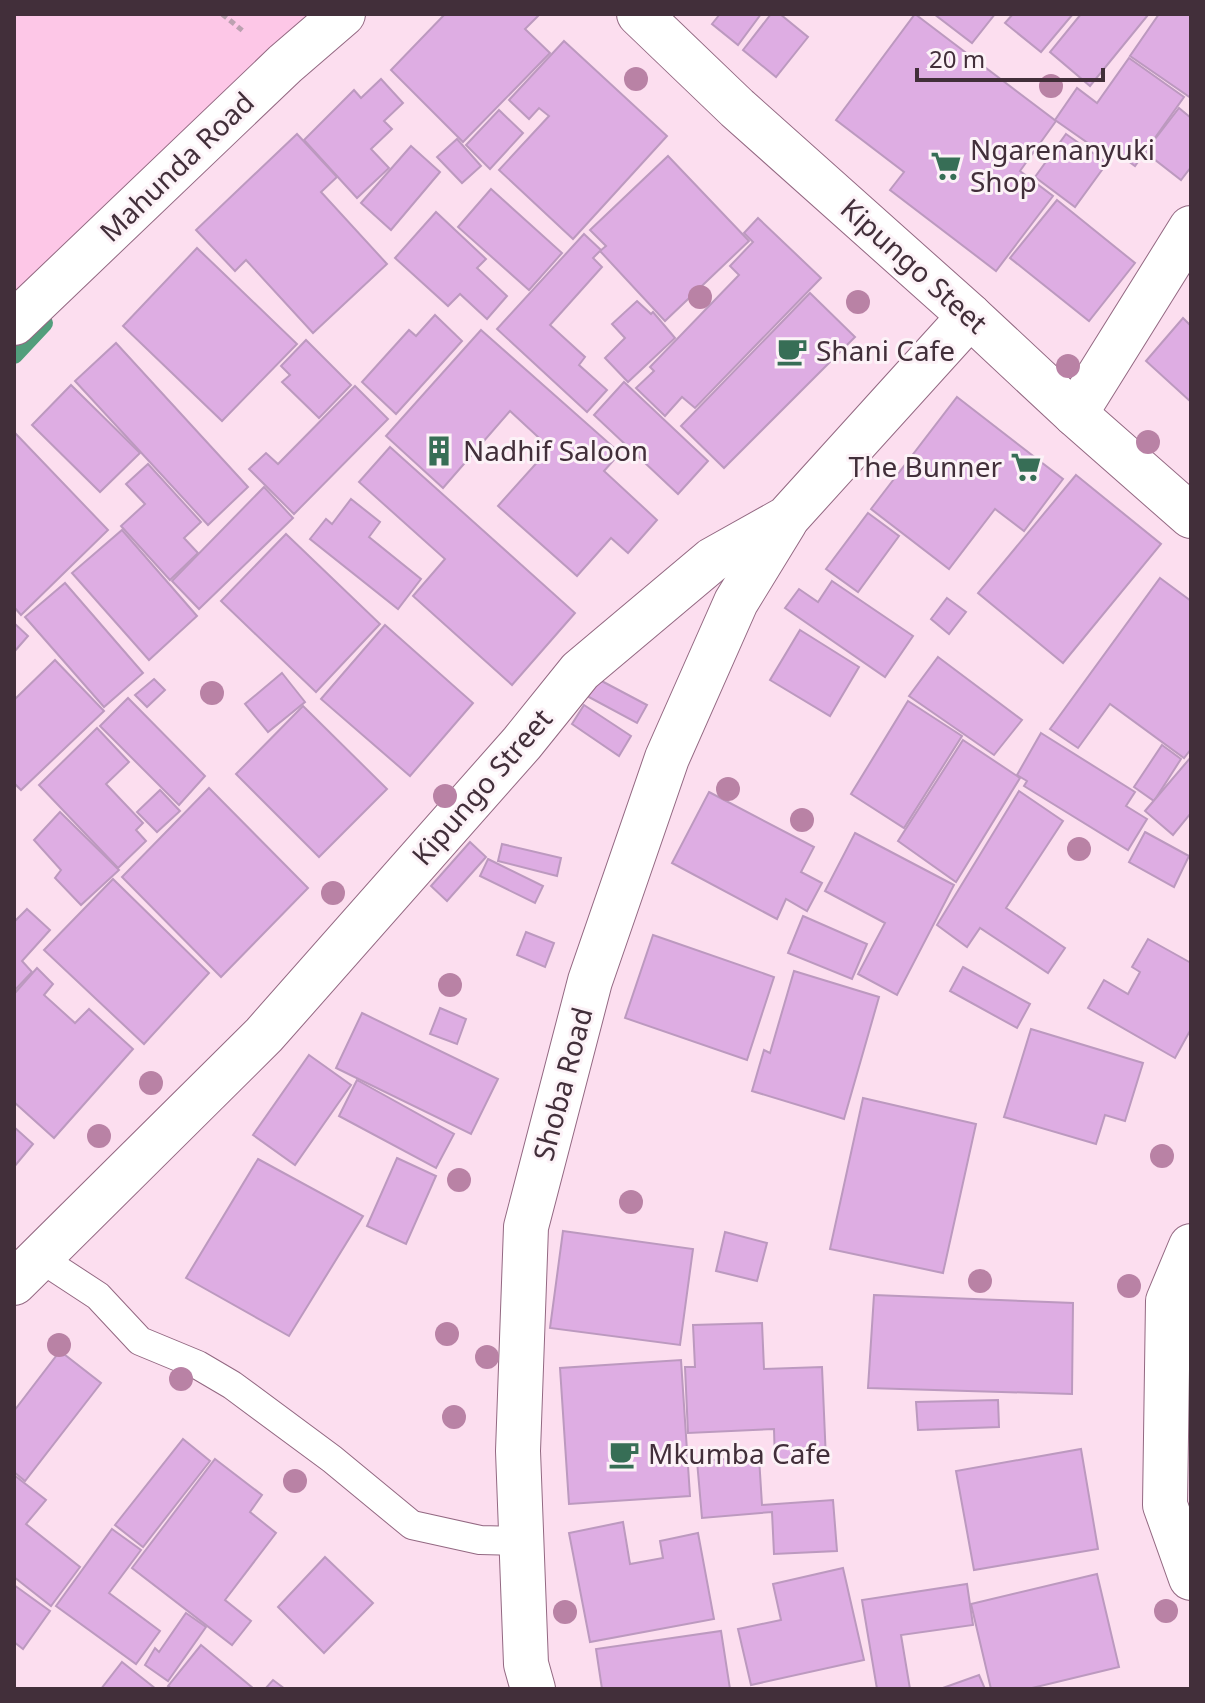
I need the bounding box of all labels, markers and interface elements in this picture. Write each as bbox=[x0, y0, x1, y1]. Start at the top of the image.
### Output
scale bar bbox=[917, 32, 1103, 82]
text: 20 m bbox=[929, 42, 985, 75]
street label: Mahunda Road bbox=[91, 83, 262, 250]
place label: Ngarenanyuki Shop bbox=[970, 130, 1155, 200]
supermarket icon: Ngarenanyuki Shop bbox=[929, 149, 963, 183]
street label: Kipungo Steet bbox=[833, 189, 996, 341]
place label: Shani Cafe bbox=[816, 331, 955, 369]
cafe icon: Shani Cafe bbox=[775, 334, 809, 368]
place label: Nadhif Saloon bbox=[463, 431, 648, 469]
building icon: Nadhif Saloon bbox=[422, 434, 456, 468]
place label: The Bunner bbox=[849, 447, 1002, 485]
supermarket icon: The Bunner bbox=[1009, 450, 1043, 484]
street label: Kipungo Street bbox=[403, 700, 560, 873]
street label: Shoba Road bbox=[523, 1003, 601, 1165]
place label: Mkumba Cafe bbox=[648, 1434, 831, 1472]
cafe icon: Mkumba Cafe bbox=[607, 1437, 641, 1471]

